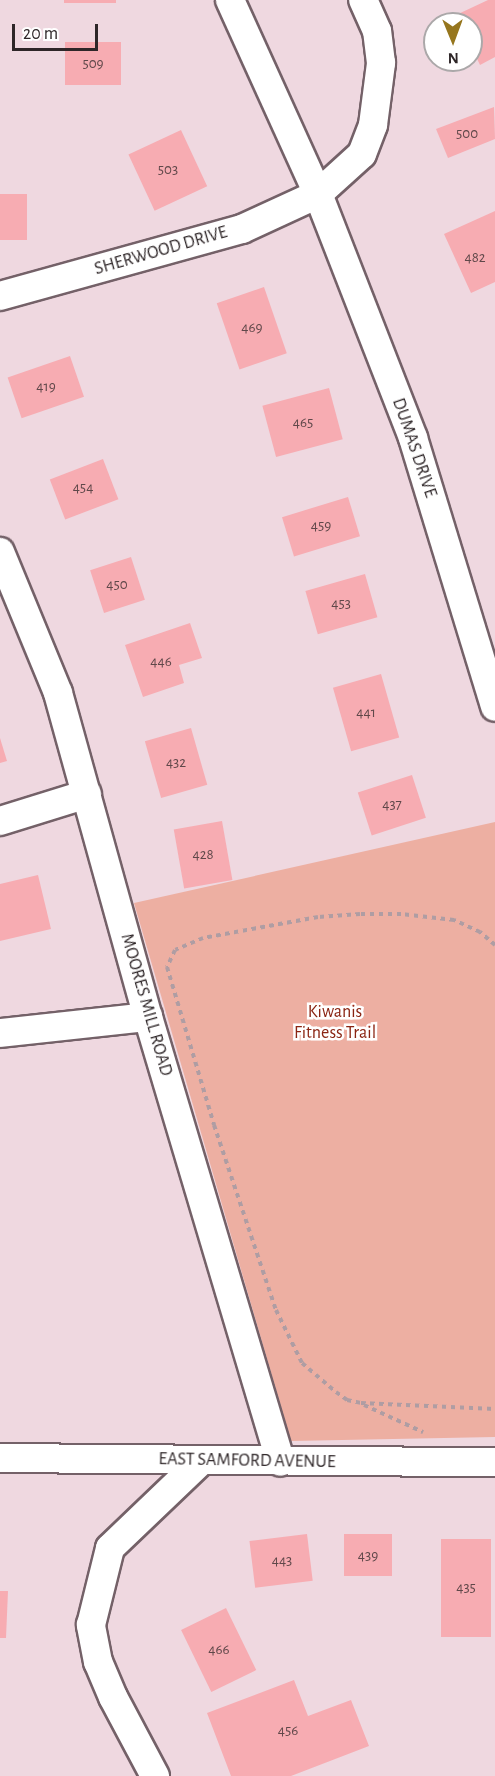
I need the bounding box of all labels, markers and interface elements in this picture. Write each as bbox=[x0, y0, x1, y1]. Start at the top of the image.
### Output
scale bar bbox=[15, 12, 100, 50]
north arrow bbox=[423, 12, 483, 72]
text: 20 m bbox=[23, 25, 58, 43]
text: N bbox=[448, 50, 459, 66]
house number: 509 bbox=[82, 55, 104, 73]
house number: 500 bbox=[456, 125, 478, 143]
house number: 503 bbox=[158, 161, 178, 179]
street label: SHERWOOD DRIVE bbox=[92, 222, 230, 280]
house number: 482 bbox=[464, 249, 486, 267]
house number: 469 bbox=[241, 319, 263, 337]
house number: 419 bbox=[36, 378, 56, 396]
street label: DUMAS DRIVE bbox=[387, 395, 441, 501]
house number: 465 bbox=[293, 414, 313, 432]
house number: 454 bbox=[73, 479, 93, 497]
house number: 459 bbox=[311, 517, 331, 535]
house number: 450 bbox=[106, 576, 128, 594]
house number: 453 bbox=[331, 595, 351, 613]
house number: 446 bbox=[150, 653, 172, 671]
house number: 441 bbox=[356, 704, 376, 722]
house number: 432 bbox=[166, 754, 186, 772]
house number: 437 bbox=[382, 796, 402, 814]
house number: 428 bbox=[192, 846, 214, 864]
street label: MOORES MILL ROAD bbox=[115, 931, 177, 1079]
park label: Kiwanis Fitness Trail bbox=[294, 1002, 376, 1044]
street label: EAST SAMFORD AVENUE bbox=[158, 1449, 336, 1473]
house number: 439 bbox=[358, 1547, 378, 1565]
house number: 443 bbox=[272, 1552, 292, 1570]
house number: 435 bbox=[456, 1579, 476, 1597]
house number: 466 bbox=[208, 1641, 230, 1659]
house number: 456 bbox=[278, 1722, 298, 1740]

